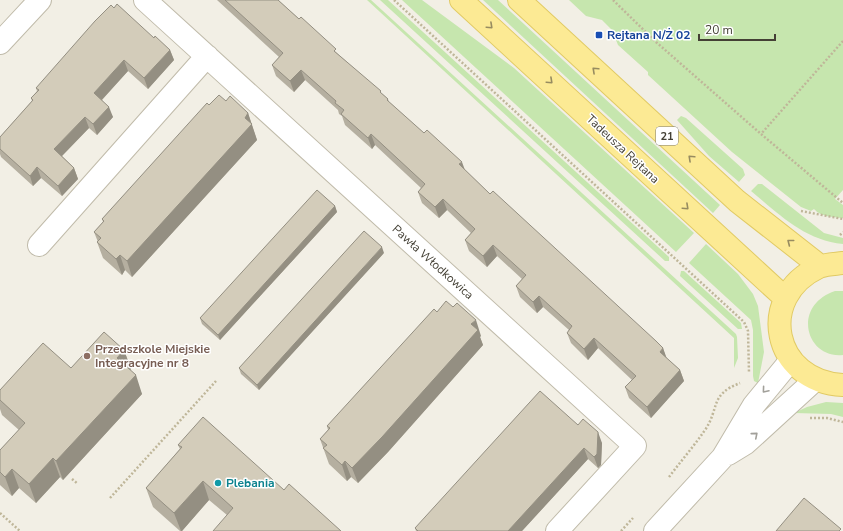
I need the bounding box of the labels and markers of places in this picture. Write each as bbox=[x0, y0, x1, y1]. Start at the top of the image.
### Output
place label: Rejtana N/Ż 02 bbox=[607, 27, 691, 43]
marker: Rejtana N/Ż 02 bbox=[594, 30, 604, 40]
place label: Przedszkole Miejskie Integracyjne nr 8 bbox=[95, 341, 210, 371]
marker: Przedszkole Miejskie Integracyjne nr 8 bbox=[82, 351, 92, 361]
place label: Plebania bbox=[226, 475, 275, 491]
marker: Plebania bbox=[213, 478, 223, 488]

